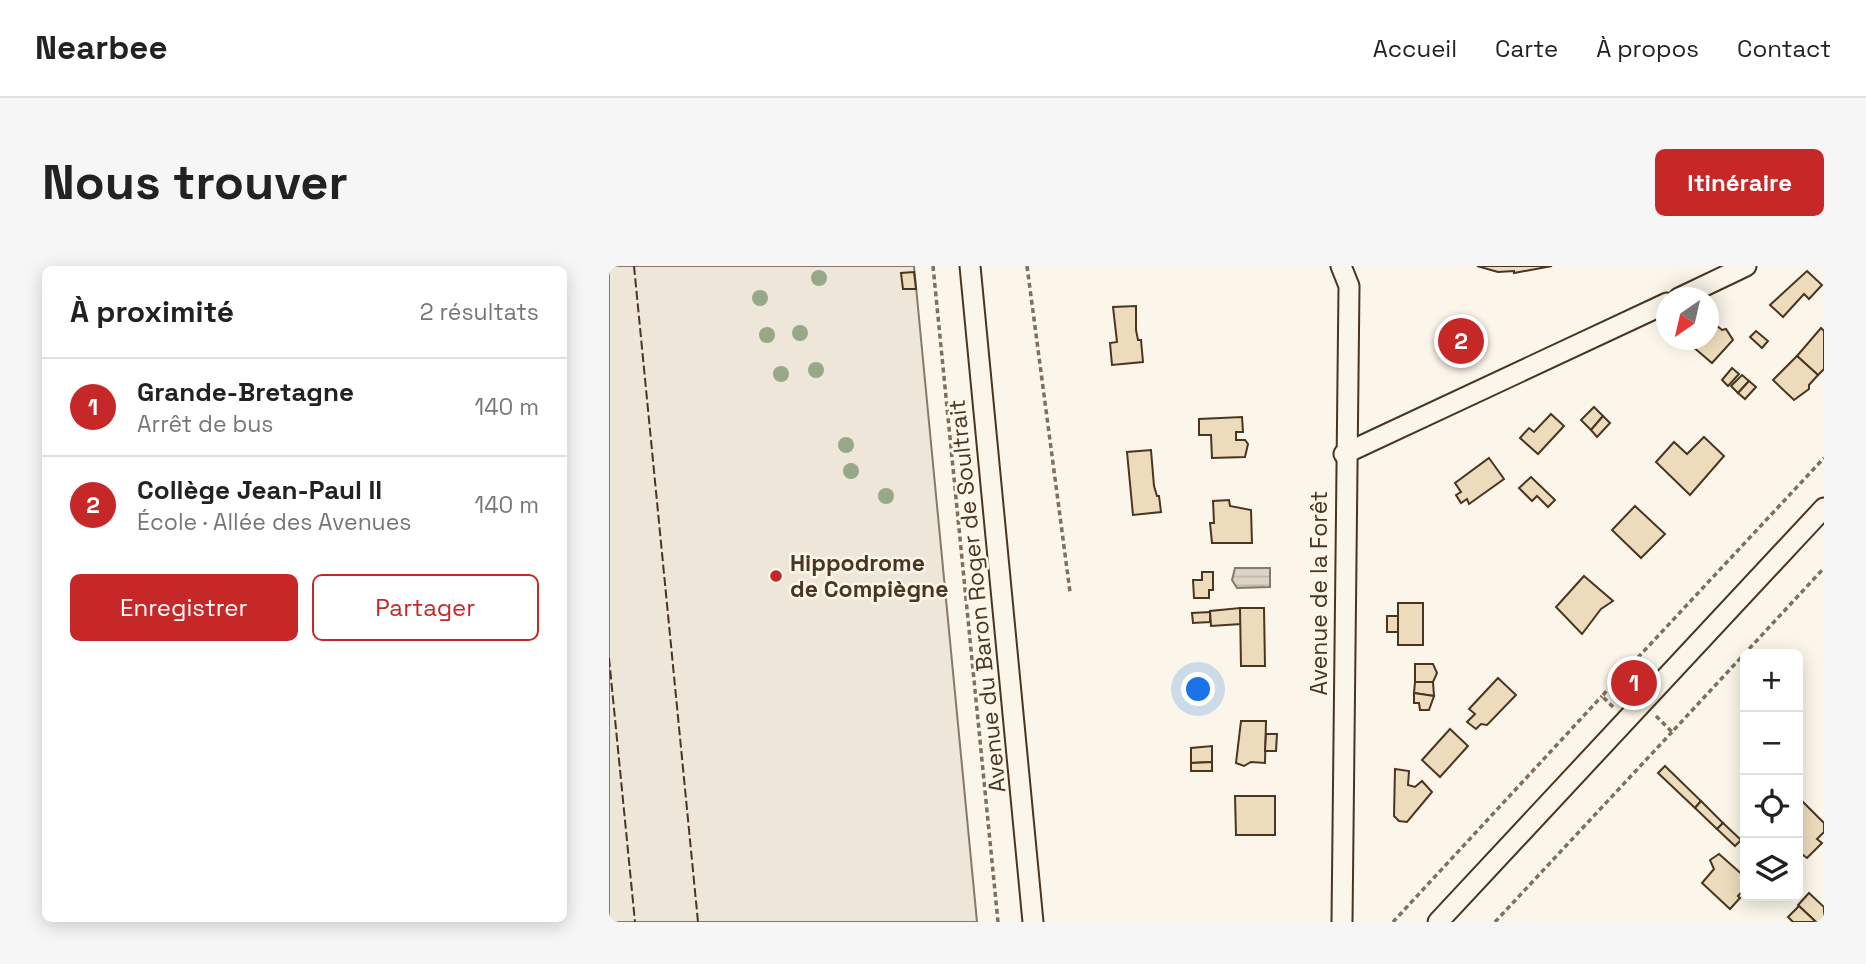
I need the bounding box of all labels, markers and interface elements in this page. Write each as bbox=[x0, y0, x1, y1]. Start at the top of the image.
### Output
text: Nearbee bbox=[35, 27, 167, 69]
text: Accueil bbox=[1373, 33, 1457, 64]
text: Carte bbox=[1495, 33, 1558, 64]
text: À propos bbox=[1596, 33, 1699, 64]
text: Contact bbox=[1737, 33, 1831, 64]
button: Itinéraire bbox=[1655, 149, 1824, 216]
text: Nous trouver bbox=[42, 151, 348, 213]
north arrow bbox=[1656, 287, 1719, 350]
text: À proximité bbox=[70, 292, 234, 331]
text: 2 résultats bbox=[420, 297, 539, 327]
pin: 2 bbox=[1438, 315, 1484, 367]
text: Grande-Bretagne bbox=[137, 375, 354, 409]
text: 1 bbox=[88, 392, 98, 422]
text: 140 m bbox=[475, 392, 539, 422]
street label: Avenue du Baron Roger de Soultrait bbox=[941, 398, 1013, 794]
text: Arrêt de bus bbox=[137, 409, 273, 439]
text: Collège Jean-Paul II bbox=[137, 473, 382, 507]
text: 2 bbox=[86, 490, 100, 520]
text: 140 m bbox=[475, 490, 539, 520]
street label: Avenue de la Forêt bbox=[1304, 491, 1334, 695]
text: École · Allée des Avenues bbox=[137, 507, 411, 537]
place label: Hippodrome de Compiègne bbox=[790, 548, 949, 604]
marker: Hippodrome de Compiègne bbox=[768, 568, 784, 584]
button: Enregistrer bbox=[70, 574, 298, 641]
button: Partager bbox=[312, 574, 539, 641]
map controls bbox=[1740, 649, 1803, 901]
button: + bbox=[1740, 649, 1803, 712]
pin: 1 bbox=[1611, 657, 1657, 709]
your location bbox=[1181, 672, 1215, 706]
button: − bbox=[1740, 712, 1803, 775]
button: locate bbox=[1740, 775, 1803, 838]
button: layers bbox=[1740, 838, 1803, 901]

